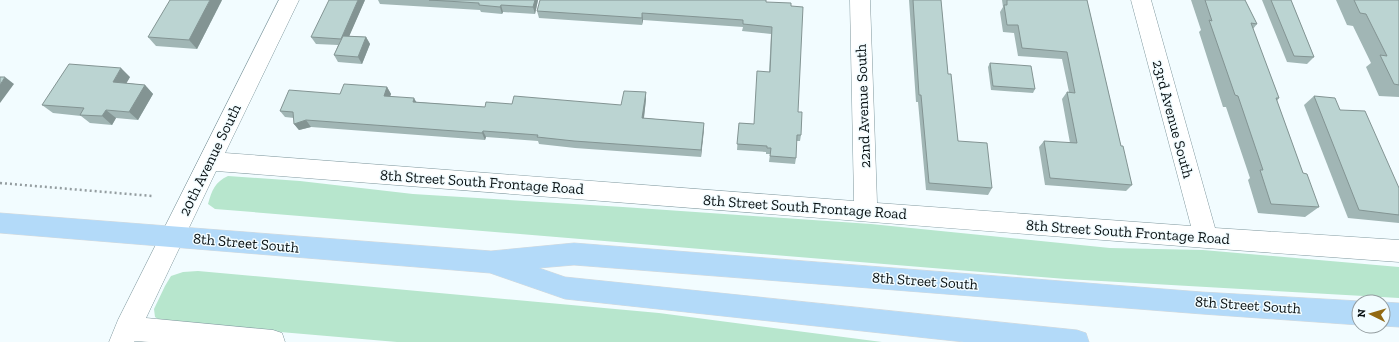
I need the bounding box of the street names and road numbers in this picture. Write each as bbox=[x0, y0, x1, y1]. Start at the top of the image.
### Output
street label: 22nd Avenue South bbox=[852, 43, 874, 168]
street label: 23rd Avenue South bbox=[1149, 58, 1198, 181]
street label: 20th Avenue South bbox=[175, 101, 245, 219]
street label: 8th Street South Frontage Road bbox=[379, 166, 585, 198]
street label: 8th Street South Frontage Road bbox=[702, 191, 908, 223]
street label: 8th Street South Frontage Road bbox=[1025, 216, 1231, 248]
street label: 8th Street South bbox=[192, 229, 300, 257]
street label: 8th Street South bbox=[871, 268, 979, 294]
street label: 8th Street South bbox=[1194, 292, 1302, 318]

